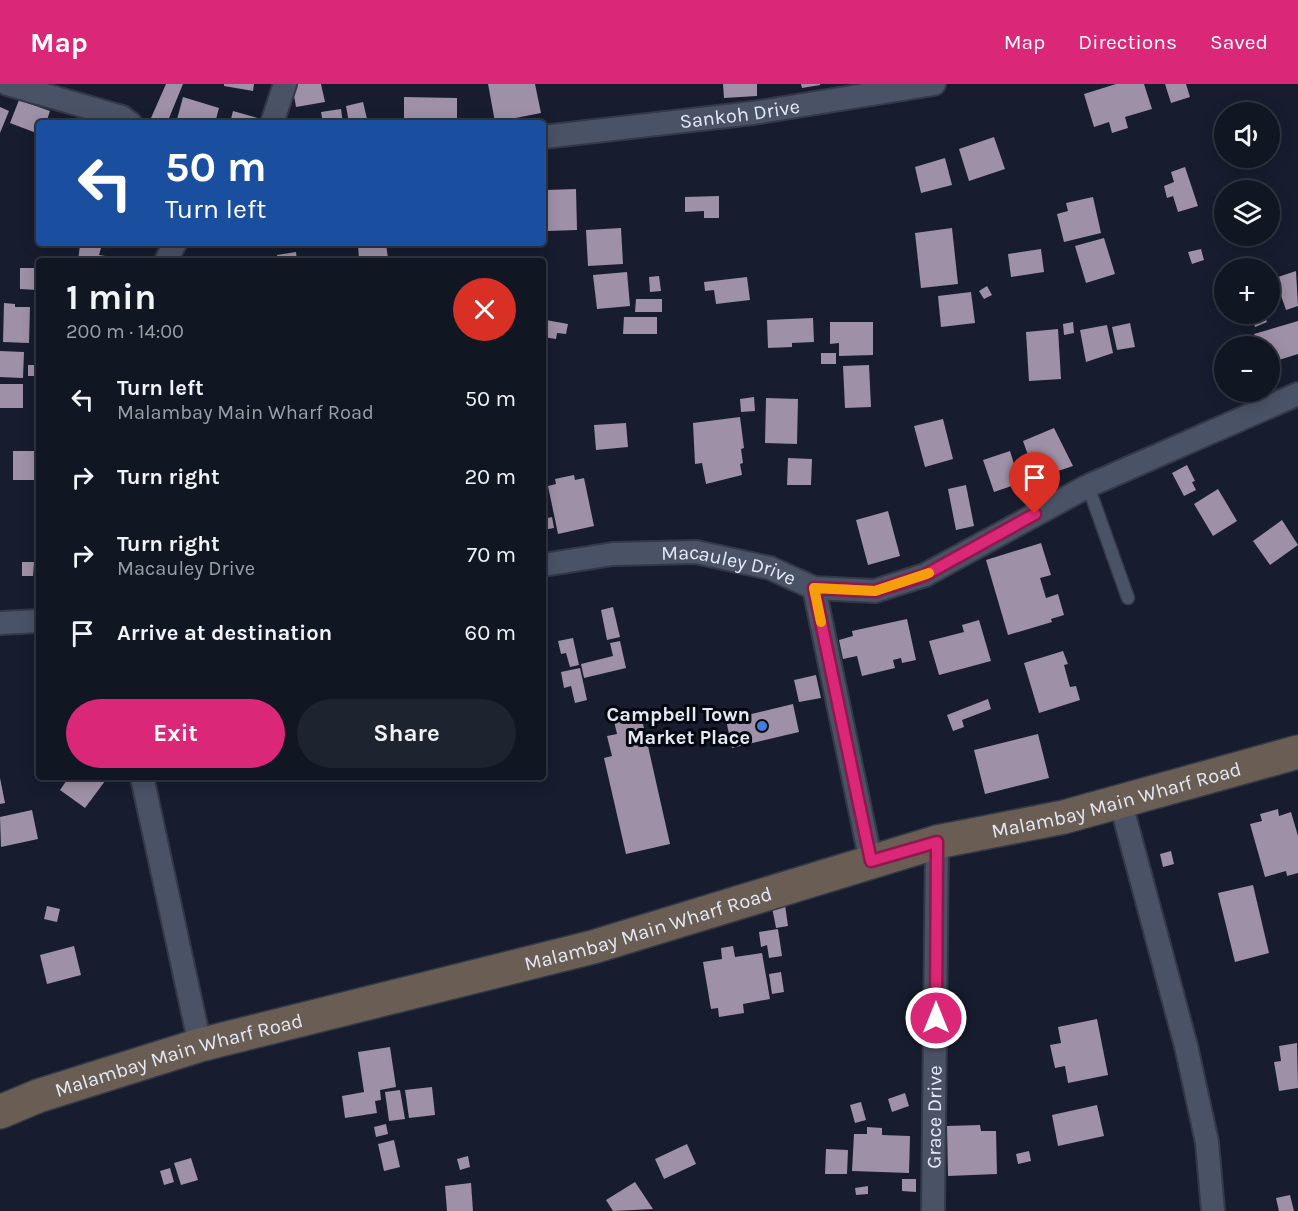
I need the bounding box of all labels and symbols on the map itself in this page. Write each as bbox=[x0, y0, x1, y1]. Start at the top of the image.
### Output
street label: Sankoh Drive bbox=[678, 95, 801, 133]
pin bbox=[1009, 452, 1060, 514]
street label: Macauley Drive bbox=[661, 541, 800, 590]
place label: Campbell Town Market Place bbox=[607, 703, 750, 749]
marker: Campbell Town Market Place bbox=[755, 719, 769, 733]
street label: Malambay Main Wharf Road bbox=[990, 757, 1244, 843]
street label: Malambay Main Wharf Road bbox=[522, 882, 775, 976]
position arrow bbox=[904, 986, 968, 1050]
street label: Malambay Main Wharf Road bbox=[52, 1009, 305, 1102]
street label: Grace Drive bbox=[922, 1065, 947, 1169]

